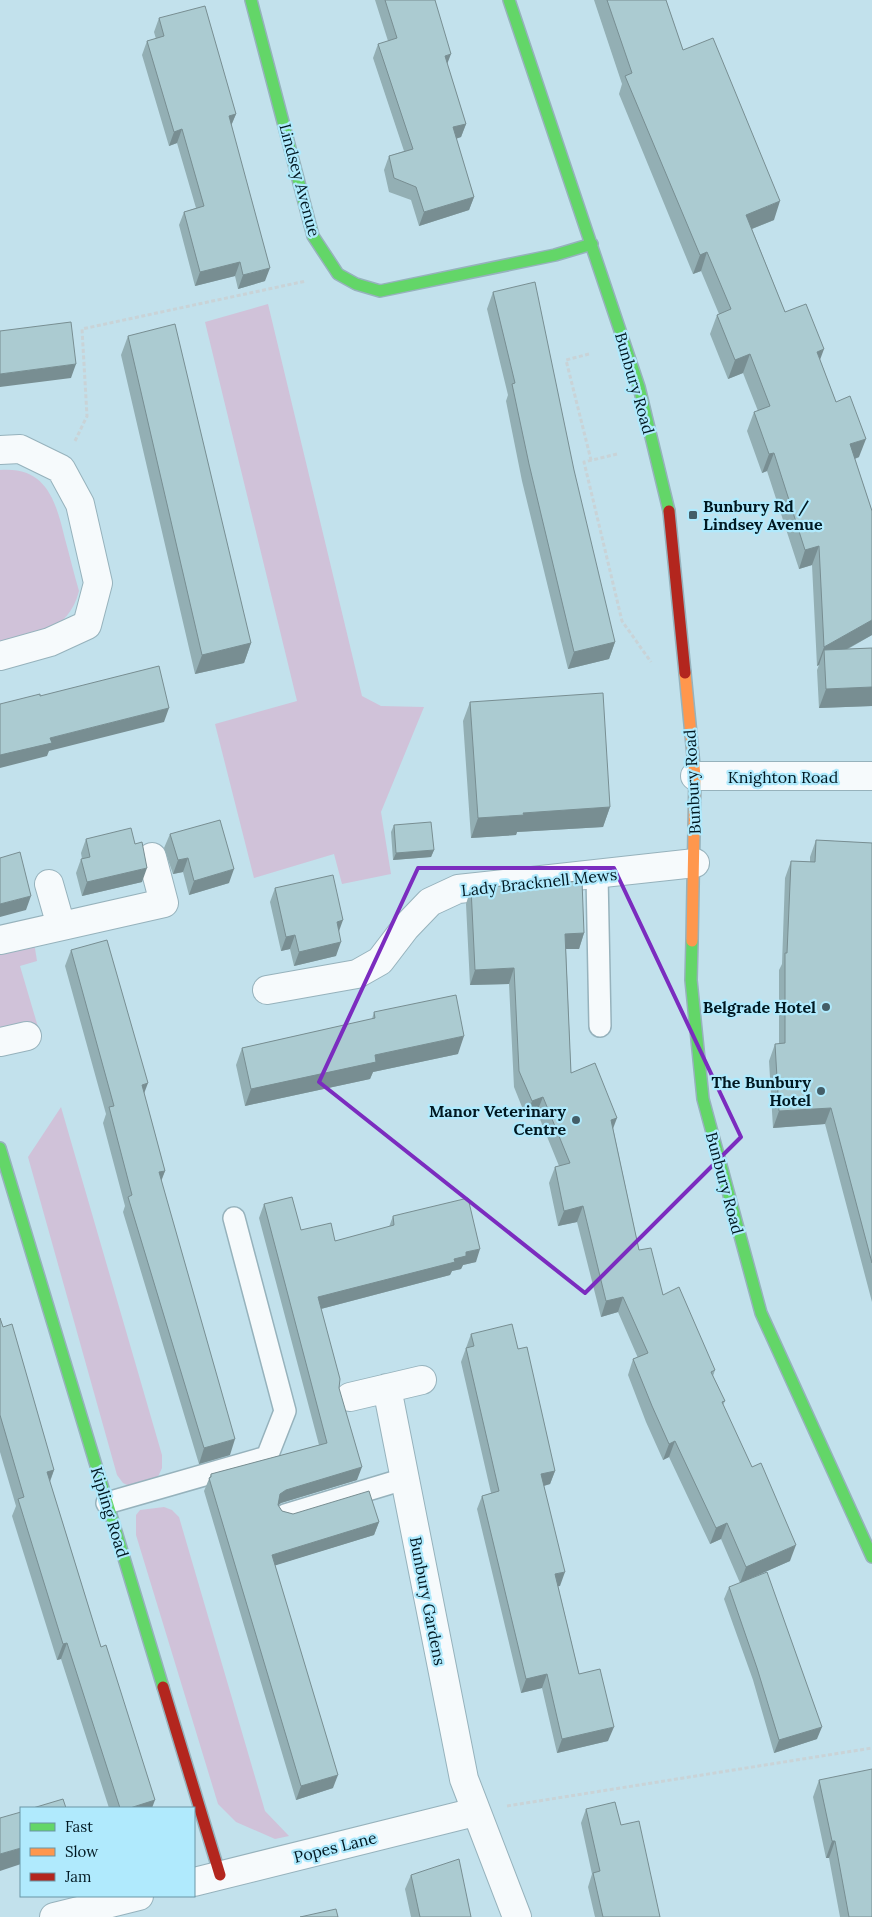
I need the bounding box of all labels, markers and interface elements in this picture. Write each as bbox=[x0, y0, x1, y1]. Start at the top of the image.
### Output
street label: Lindsey Avenue bbox=[275, 121, 325, 239]
street label: Bunbury Road bbox=[611, 330, 659, 437]
place label: Bunbury Rd / Lindsey Avenue bbox=[703, 496, 823, 534]
marker: Bunbury Rd / Lindsey Avenue bbox=[687, 509, 699, 521]
street label: Bunbury Road bbox=[679, 729, 705, 835]
street label: Knighton Road bbox=[728, 767, 839, 787]
street label: Lady Bracknell Mews bbox=[460, 864, 618, 900]
place label: Belgrade Hotel bbox=[703, 997, 816, 1017]
marker: Belgrade Hotel bbox=[820, 1001, 832, 1013]
place label: The Bunbury Hotel bbox=[712, 1072, 811, 1110]
marker: The Bunbury Hotel bbox=[815, 1085, 827, 1097]
place label: Manor Veterinary Centre bbox=[429, 1101, 566, 1139]
marker: Manor Veterinary Centre bbox=[570, 1114, 582, 1126]
street label: Bunbury Road bbox=[702, 1130, 748, 1237]
street label: Kipling Road bbox=[87, 1464, 133, 1560]
street label: Bunbury Gardens bbox=[406, 1535, 450, 1667]
legend bbox=[20, 1807, 195, 1897]
text: Fast bbox=[65, 1817, 93, 1836]
street label: Popes Lane bbox=[291, 1827, 379, 1867]
text: Slow bbox=[65, 1842, 98, 1861]
text: Jam bbox=[64, 1867, 92, 1886]

